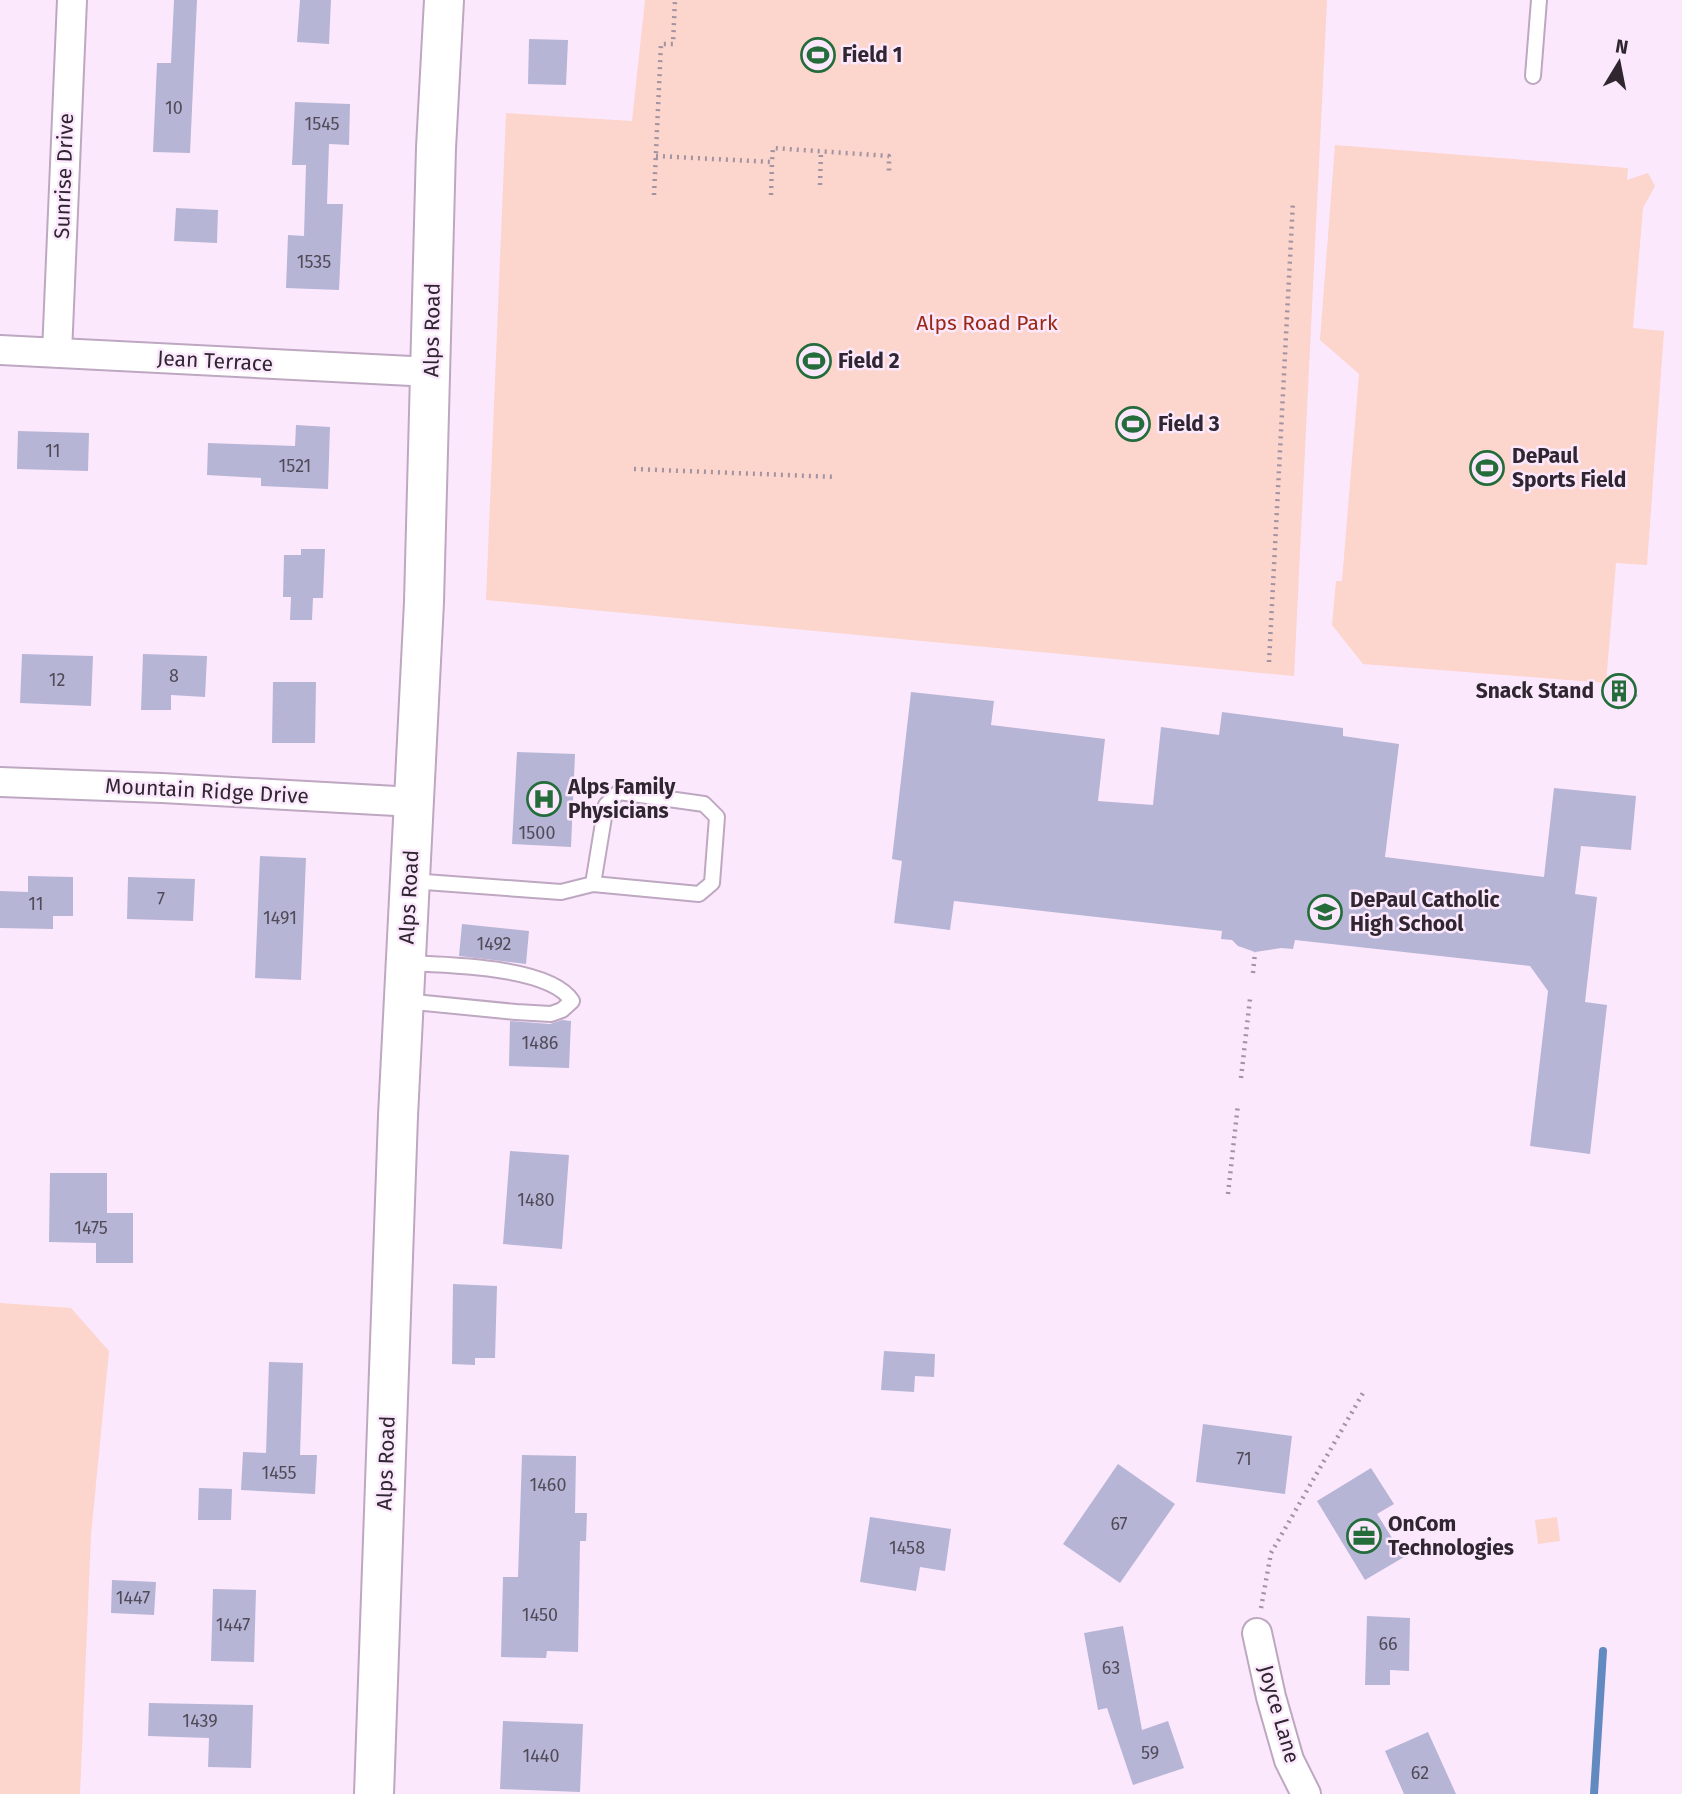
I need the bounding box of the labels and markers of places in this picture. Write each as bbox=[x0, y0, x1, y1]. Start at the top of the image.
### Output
sports icon: Field 1 bbox=[799, 36, 837, 74]
place label: Field 1 bbox=[842, 42, 903, 68]
sports icon: Field 2 bbox=[795, 342, 833, 380]
place label: Field 2 bbox=[838, 348, 900, 374]
sports icon: Field 3 bbox=[1114, 405, 1152, 443]
place label: Field 3 bbox=[1158, 411, 1220, 437]
place label: DePaul Sports Field bbox=[1512, 443, 1626, 493]
sports icon: DePaul Sports Field bbox=[1468, 449, 1506, 487]
building icon: Snack Stand bbox=[1600, 672, 1638, 710]
place label: Snack Stand bbox=[1476, 678, 1594, 704]
place label: Alps Family Physicians bbox=[567, 774, 675, 824]
hospital icon: Alps Family Physicians bbox=[525, 780, 563, 818]
place label: DePaul Catholic High School bbox=[1350, 887, 1500, 937]
school or university icon: DePaul Catholic High School bbox=[1306, 893, 1344, 931]
place label: OnCom Technologies bbox=[1388, 1511, 1514, 1561]
office icon: OnCom Technologies bbox=[1345, 1517, 1383, 1555]

